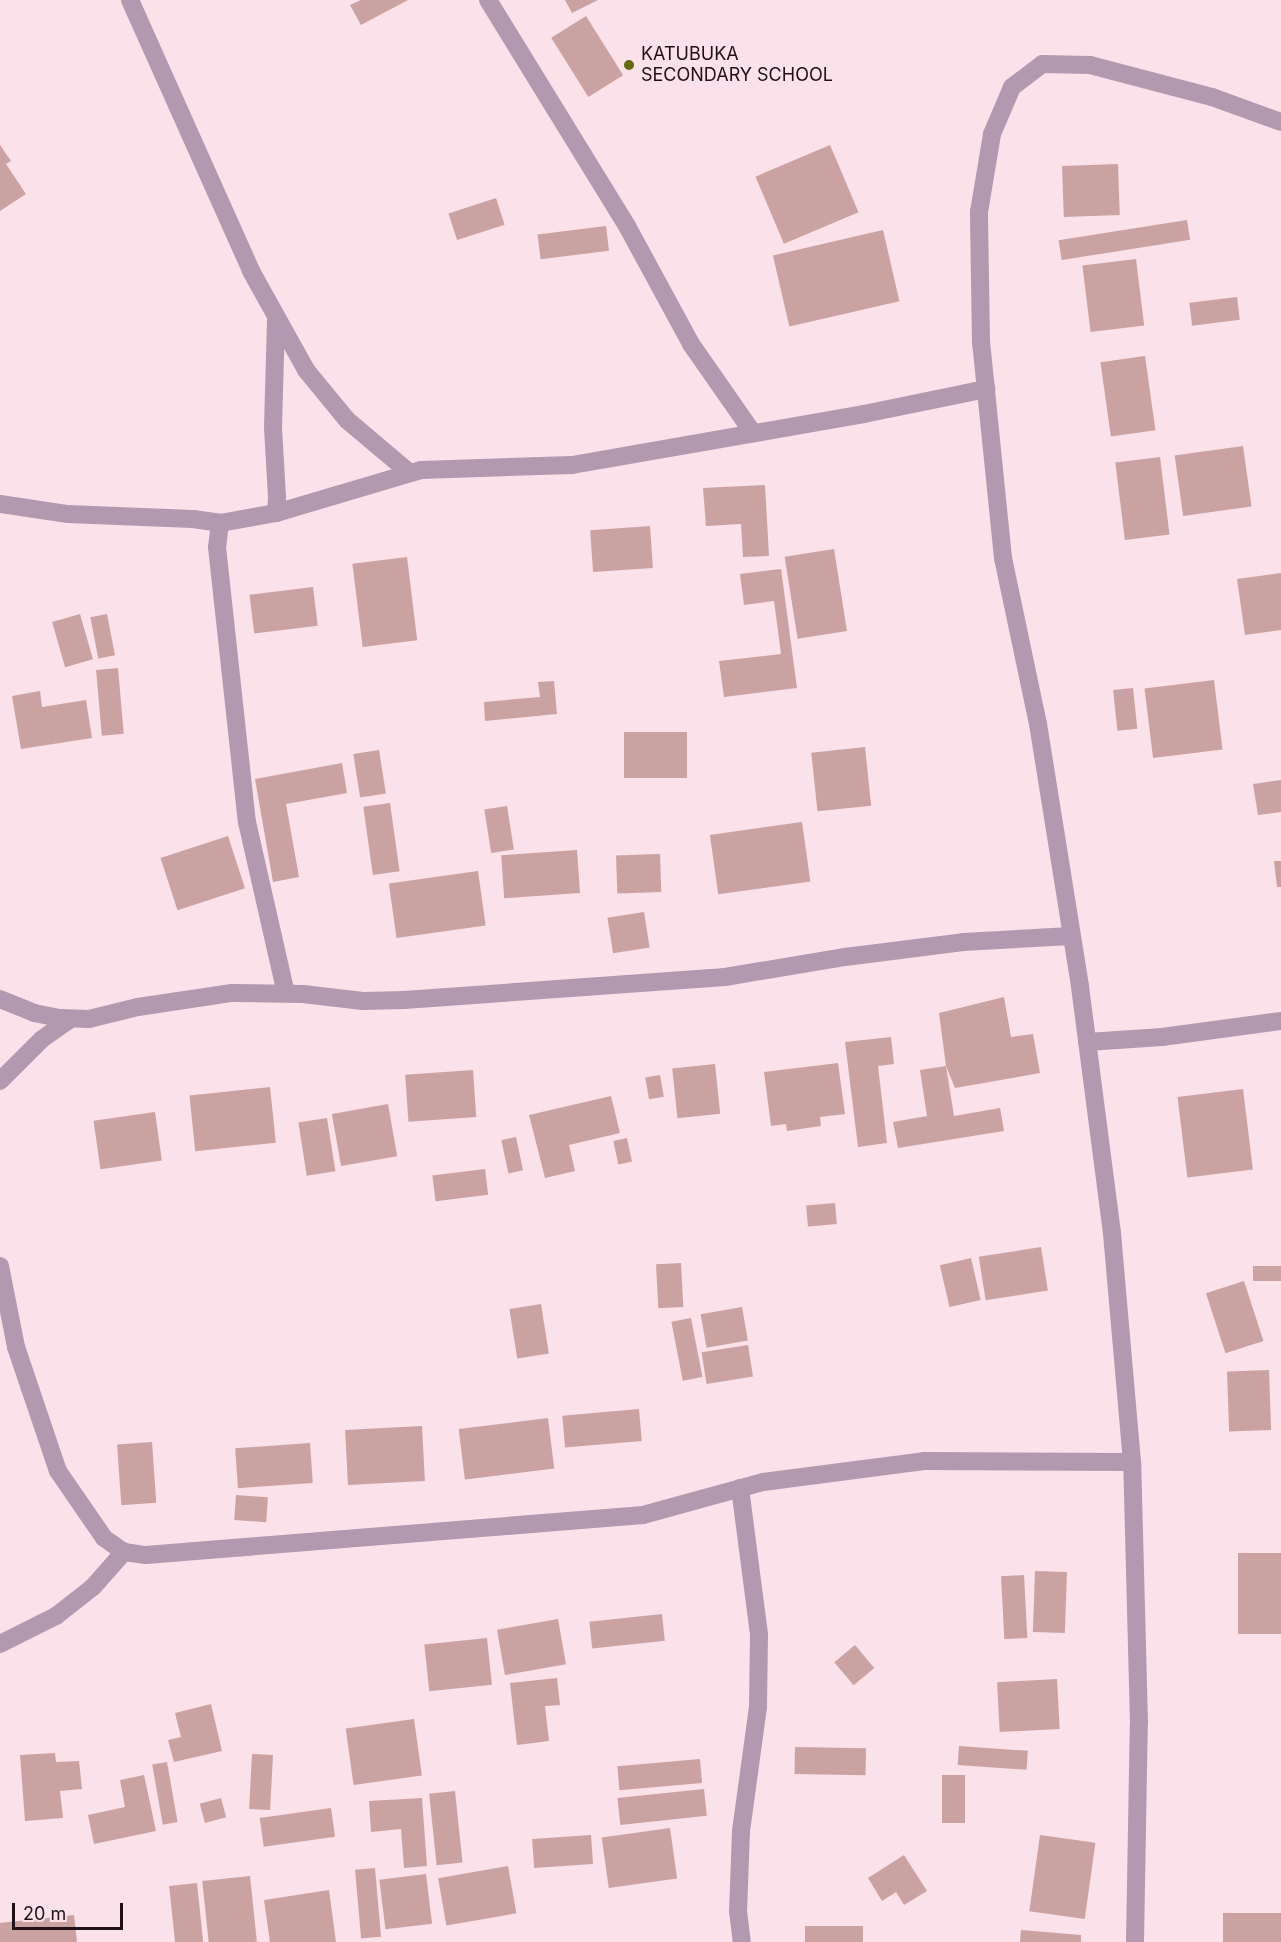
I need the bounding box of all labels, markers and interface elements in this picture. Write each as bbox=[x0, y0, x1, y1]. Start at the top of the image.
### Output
place label: KATUBUKA SECONDARY SCHOOL bbox=[641, 44, 833, 86]
marker: KATUBUKA SECONDARY SCHOOL bbox=[622, 58, 636, 72]
scale bar bbox=[15, 1891, 126, 1929]
text: 20 m bbox=[23, 1903, 66, 1924]

